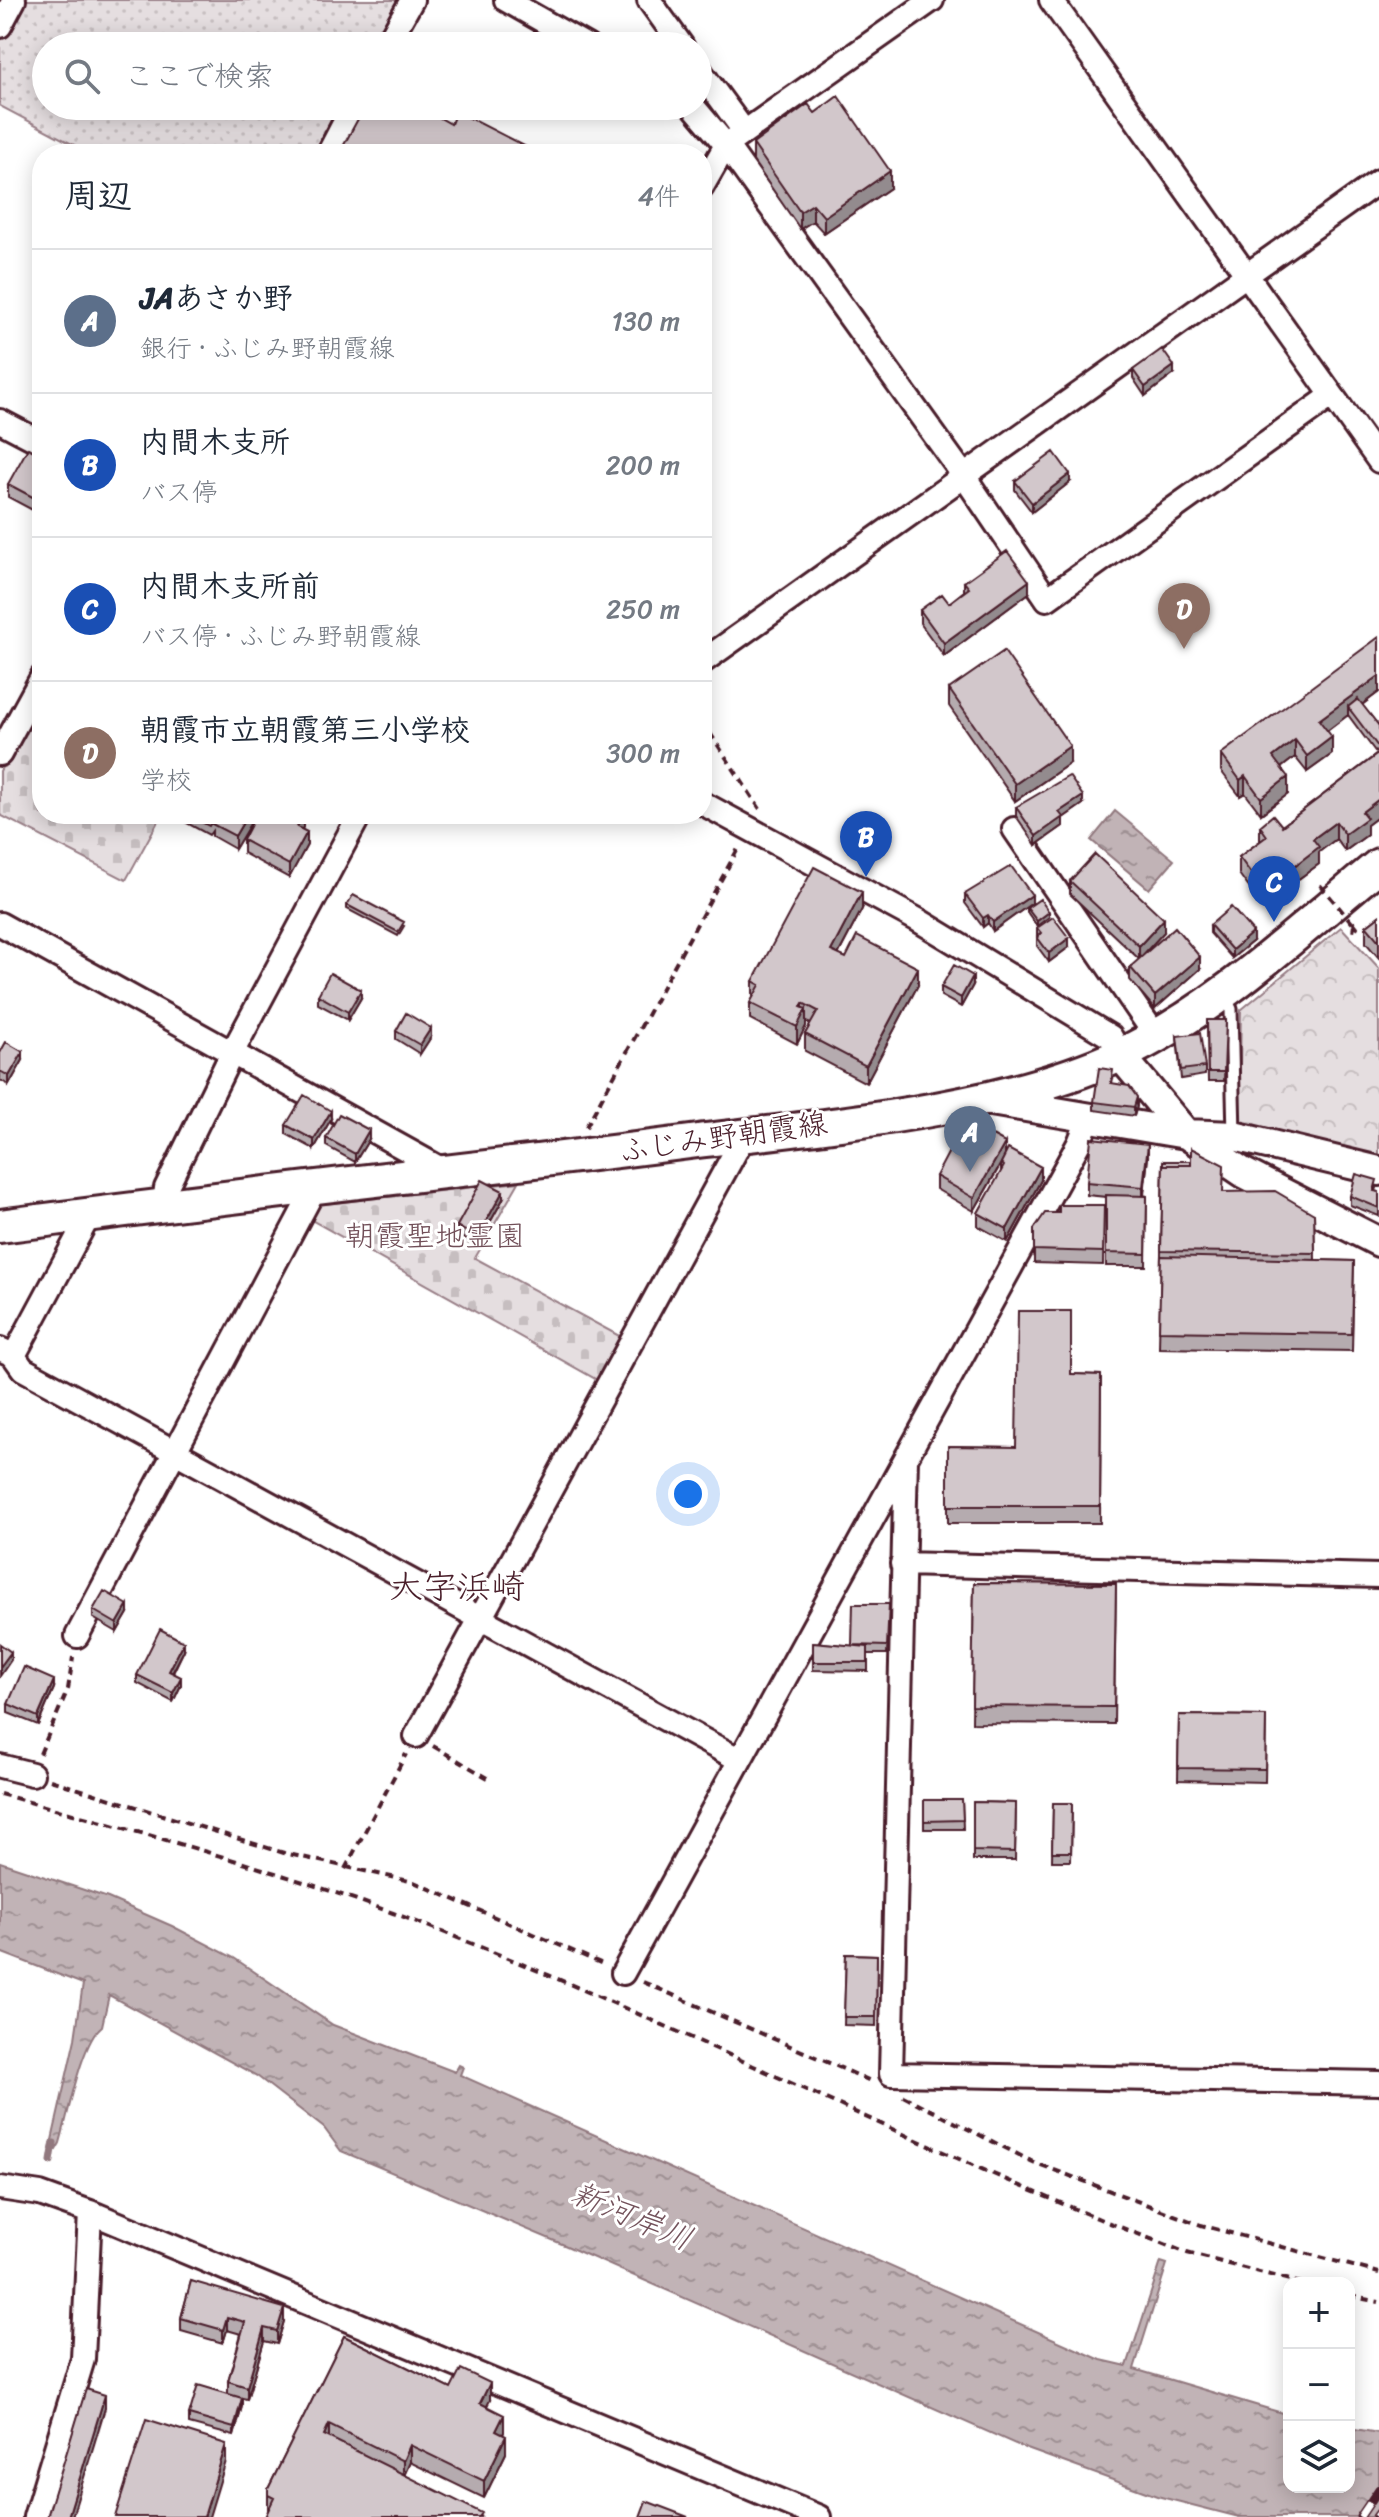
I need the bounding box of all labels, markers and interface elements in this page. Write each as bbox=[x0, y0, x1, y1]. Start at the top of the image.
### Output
search box bbox=[32, 32, 712, 120]
text: ここで検索 bbox=[124, 49, 274, 103]
icon: search bbox=[60, 54, 104, 98]
text: 周辺 bbox=[64, 166, 132, 226]
text: 4件 bbox=[638, 173, 680, 219]
text: JAあさか野 bbox=[140, 271, 293, 325]
text: A bbox=[81, 298, 99, 344]
text: 130 m bbox=[611, 298, 680, 344]
text: 銀行 · ふじみ野朝霞線 bbox=[140, 325, 395, 371]
text: 内間木支所 bbox=[140, 415, 290, 469]
text: B bbox=[82, 442, 98, 488]
text: 200 m bbox=[605, 442, 680, 488]
text: バス停 bbox=[140, 469, 218, 515]
text: 内間木支所前 bbox=[140, 559, 320, 613]
pin: D bbox=[1158, 583, 1210, 649]
text: C bbox=[82, 586, 98, 632]
text: 250 m bbox=[606, 586, 680, 632]
text: バス停 · ふじみ野朝霞線 bbox=[140, 613, 421, 659]
text: 朝霞市立朝霞第三小学校 bbox=[140, 703, 470, 757]
text: D bbox=[82, 730, 98, 776]
text: 300 m bbox=[606, 730, 680, 776]
text: 学校 bbox=[140, 757, 192, 803]
pin: B bbox=[840, 811, 892, 877]
pin: C bbox=[1248, 856, 1300, 922]
street label: ふじみ野朝霞線 bbox=[615, 1096, 831, 1178]
pin: A bbox=[944, 1106, 996, 1172]
park label: 朝霞聖地霊園 bbox=[345, 1209, 525, 1263]
your location bbox=[668, 1474, 708, 1514]
district label: 大字浜崎 bbox=[389, 1557, 525, 1617]
water label: 新河岸川 bbox=[562, 2165, 702, 2267]
map controls bbox=[1283, 2277, 1355, 2493]
button: + bbox=[1283, 2277, 1355, 2349]
button: − bbox=[1283, 2349, 1355, 2421]
button: layers bbox=[1283, 2421, 1355, 2493]

